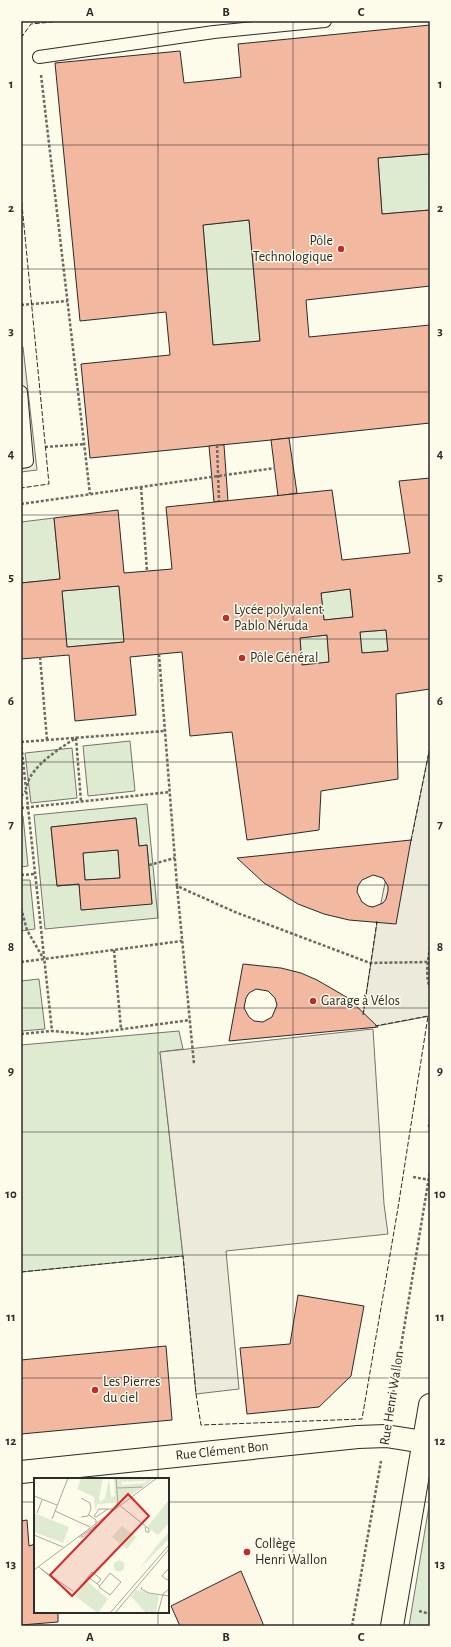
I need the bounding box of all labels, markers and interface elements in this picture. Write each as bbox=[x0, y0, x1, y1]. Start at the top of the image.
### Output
text: A bbox=[86, 6, 94, 19]
text: B bbox=[222, 6, 230, 19]
text: C bbox=[358, 6, 365, 19]
text: 1 bbox=[9, 78, 13, 91]
text: 1 bbox=[438, 78, 442, 91]
text: 2 bbox=[8, 202, 14, 215]
text: 2 bbox=[437, 202, 443, 215]
place label: Pôle Technologique bbox=[253, 234, 333, 264]
marker: Pôle Technologique bbox=[336, 244, 346, 254]
text: 3 bbox=[8, 325, 14, 338]
text: 3 bbox=[437, 325, 443, 338]
text: 4 bbox=[8, 448, 15, 461]
text: 4 bbox=[437, 448, 444, 461]
text: 5 bbox=[8, 571, 14, 584]
text: 5 bbox=[437, 571, 443, 584]
place label: Lycée polyvalent Pablo Néruda bbox=[234, 603, 324, 633]
marker: Lycée polyvalent Pablo Néruda bbox=[221, 613, 231, 623]
place label: Pôle Général bbox=[250, 651, 318, 665]
marker: Pôle Général bbox=[237, 653, 247, 663]
text: 6 bbox=[8, 695, 14, 708]
text: 6 bbox=[437, 695, 443, 708]
text: 7 bbox=[8, 818, 14, 831]
text: 7 bbox=[437, 818, 443, 831]
text: 8 bbox=[8, 941, 14, 954]
text: 8 bbox=[437, 941, 443, 954]
place label: Garage à Vélos bbox=[321, 994, 400, 1008]
marker: Garage à Vélos bbox=[308, 996, 318, 1006]
text: 9 bbox=[8, 1065, 14, 1078]
text: 9 bbox=[437, 1065, 443, 1078]
text: 10 bbox=[5, 1188, 17, 1201]
text: 10 bbox=[434, 1188, 446, 1201]
text: 11 bbox=[6, 1311, 16, 1324]
text: 11 bbox=[435, 1311, 445, 1324]
street label: Rue Henri Wallon bbox=[378, 1350, 406, 1446]
place label: Les Pierres du ciel bbox=[103, 1375, 160, 1405]
marker: Les Pierres du ciel bbox=[90, 1385, 100, 1395]
text: 12 bbox=[6, 1435, 16, 1448]
text: 12 bbox=[435, 1435, 445, 1448]
street label: Rue Clément Bon bbox=[175, 1439, 269, 1463]
inset map bbox=[34, 1478, 169, 1613]
place label: Collège Henri Wallon bbox=[255, 1537, 327, 1567]
marker: Collège Henri Wallon bbox=[242, 1547, 252, 1557]
text: 13 bbox=[6, 1558, 17, 1571]
text: 13 bbox=[435, 1558, 446, 1571]
text: A bbox=[86, 1631, 94, 1644]
text: B bbox=[222, 1631, 230, 1644]
text: C bbox=[358, 1631, 365, 1644]

